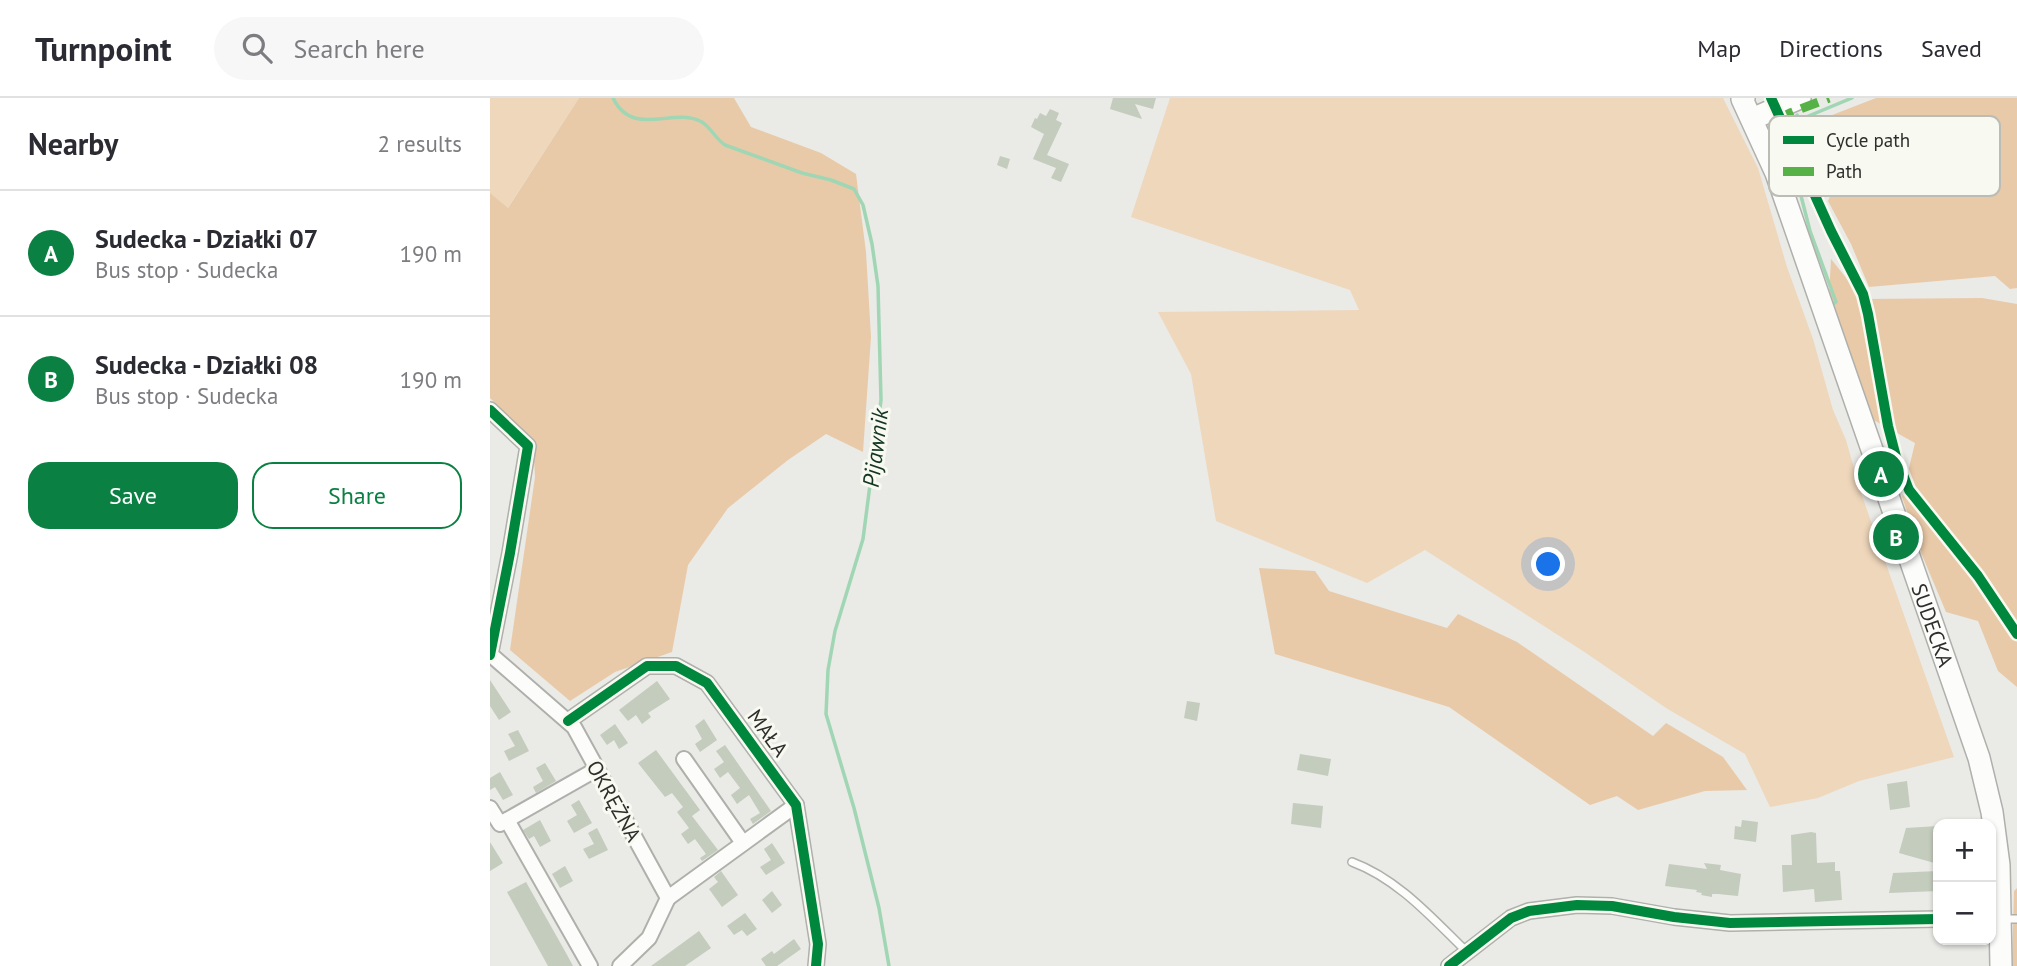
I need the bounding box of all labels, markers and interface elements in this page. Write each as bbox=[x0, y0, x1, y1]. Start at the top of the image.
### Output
search box bbox=[214, 17, 704, 80]
text: Turnpoint bbox=[35, 27, 172, 70]
icon: search bbox=[238, 29, 276, 67]
text: Search here bbox=[294, 32, 425, 65]
text: Map bbox=[1697, 33, 1741, 64]
text: Directions bbox=[1779, 33, 1883, 64]
text: Saved bbox=[1921, 33, 1982, 64]
legend bbox=[1769, 116, 2000, 196]
text: Nearby bbox=[28, 124, 118, 163]
text: Cycle path bbox=[1826, 128, 1910, 152]
text: 2 results bbox=[378, 129, 462, 158]
text: Path bbox=[1826, 159, 1862, 183]
text: Sudecka - Działki 07 bbox=[95, 222, 318, 255]
text: A bbox=[44, 239, 58, 268]
text: 190 m bbox=[400, 239, 462, 268]
text: Bus stop · Sudecka bbox=[95, 255, 278, 284]
text: Sudecka - Działki 08 bbox=[95, 348, 318, 381]
text: B bbox=[44, 365, 58, 394]
text: 190 m bbox=[400, 365, 462, 394]
text: Bus stop · Sudecka bbox=[95, 381, 278, 410]
water label: Pijawnik bbox=[856, 405, 894, 489]
pin: A bbox=[1858, 448, 1904, 500]
button: Save bbox=[28, 462, 238, 529]
button: Share bbox=[252, 462, 462, 529]
pin: B bbox=[1873, 511, 1919, 563]
your location bbox=[1531, 547, 1565, 581]
street label: SUDECKA bbox=[1906, 580, 1960, 671]
street label: MAŁA bbox=[742, 704, 795, 763]
street label: OKRĘŻNA bbox=[581, 756, 648, 847]
map controls bbox=[1933, 819, 1996, 945]
button: + bbox=[1933, 819, 1996, 882]
button: − bbox=[1933, 882, 1996, 945]

